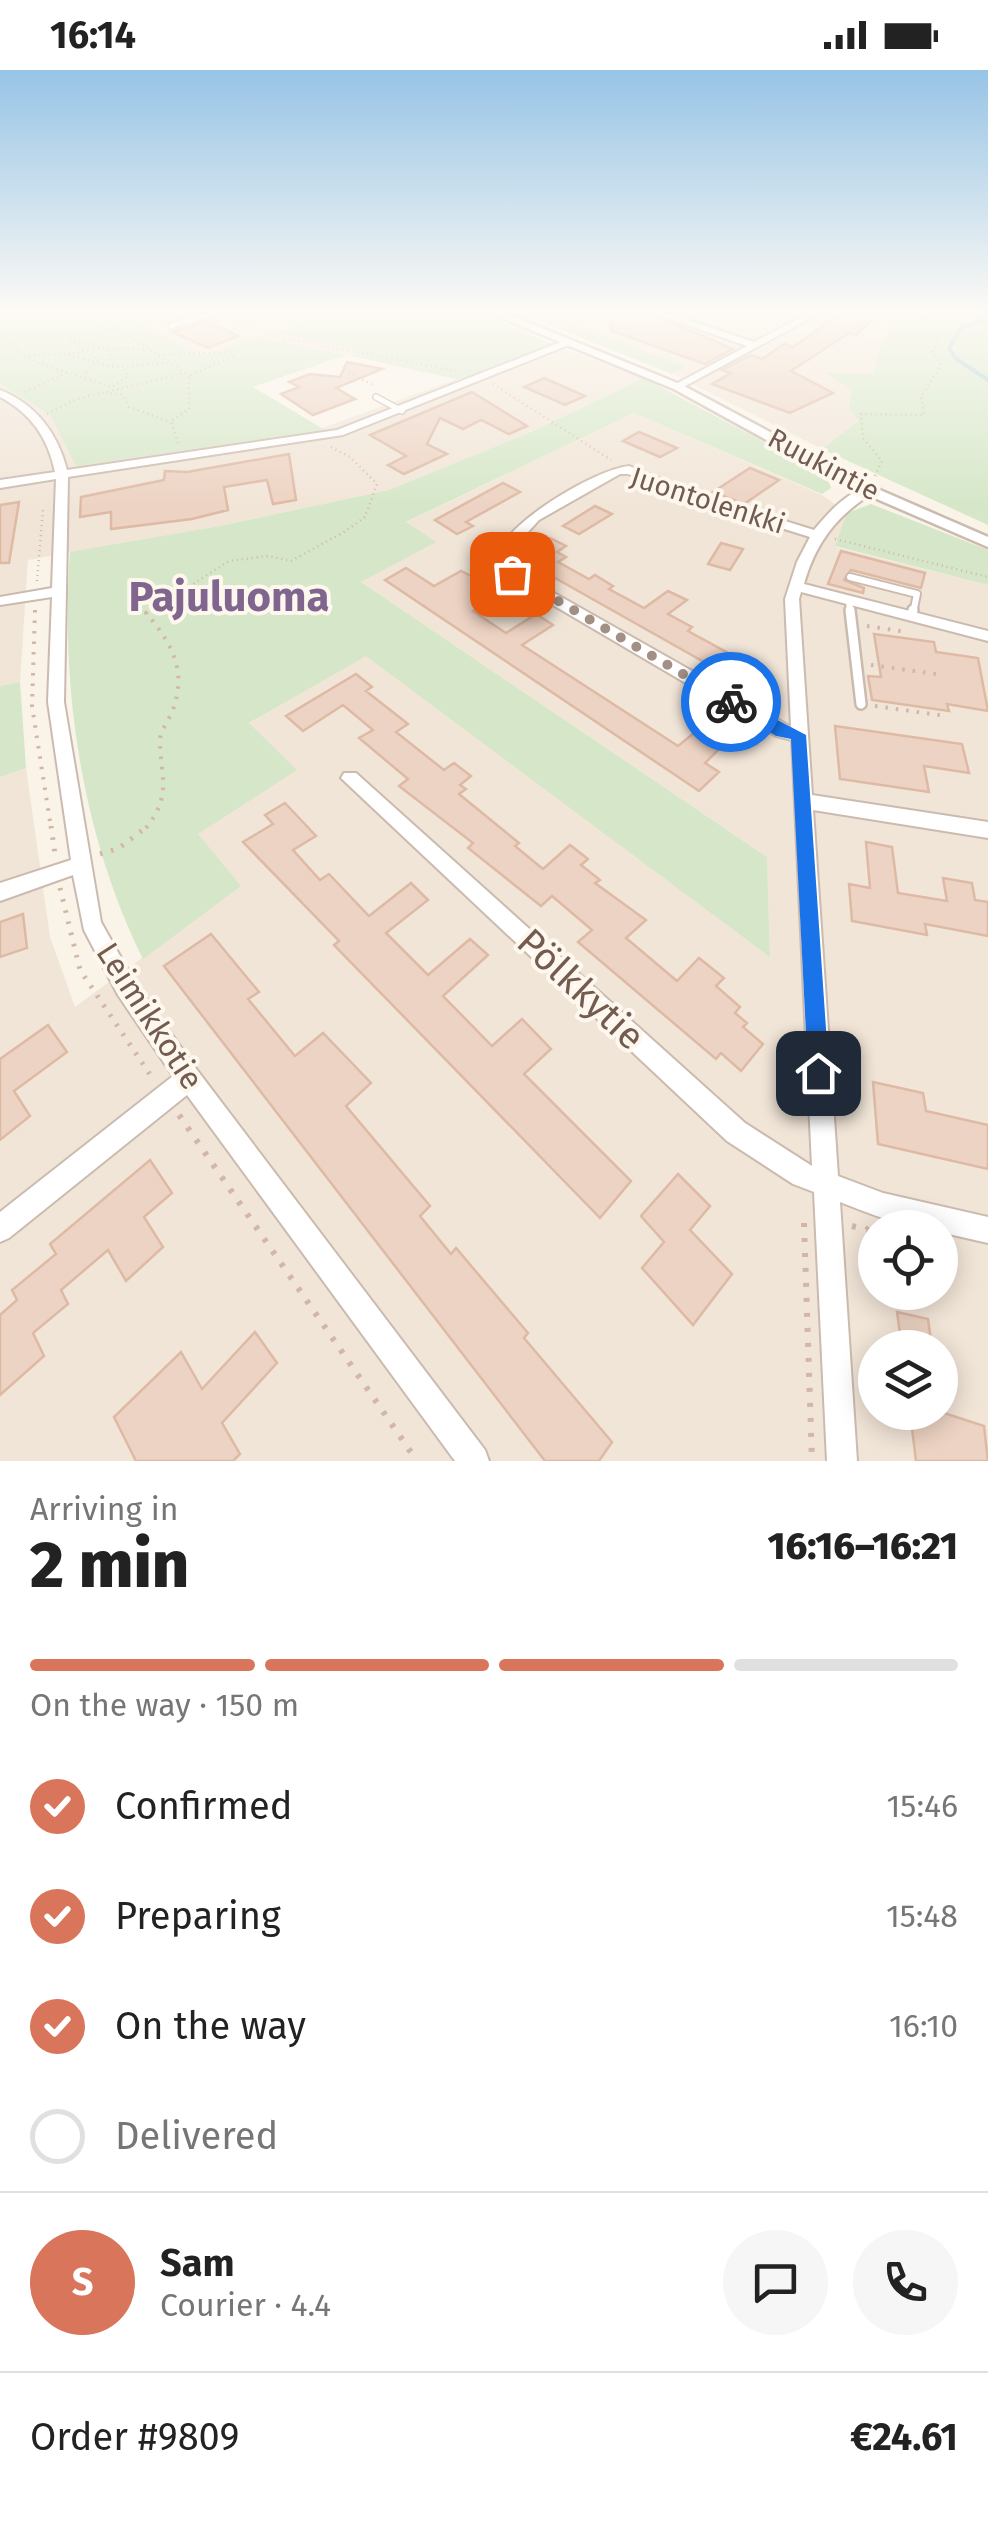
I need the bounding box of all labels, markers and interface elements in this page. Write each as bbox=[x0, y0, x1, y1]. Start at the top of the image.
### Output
text: 16:14 bbox=[50, 12, 136, 58]
street label: Ruukintie bbox=[762, 421, 885, 508]
street label: Juontolenkki bbox=[627, 460, 789, 541]
pin bbox=[470, 532, 555, 617]
icon: bag bbox=[485, 547, 540, 602]
district label: Pajuluoma bbox=[129, 572, 329, 622]
courier bbox=[681, 652, 781, 752]
icon: bike bbox=[704, 675, 759, 730]
street label: Pölkkytie bbox=[508, 919, 654, 1059]
street label: Leimikkotie bbox=[89, 936, 211, 1096]
pin bbox=[776, 1031, 861, 1116]
icon: home bbox=[791, 1046, 846, 1101]
map controls bbox=[858, 1210, 958, 1430]
button: locate bbox=[858, 1210, 958, 1310]
button: layers bbox=[858, 1330, 958, 1430]
text: Arriving in bbox=[30, 1490, 178, 1528]
text: 16:16–16:21 bbox=[768, 1523, 958, 1569]
text: 2 min bbox=[30, 1526, 189, 1604]
text: On the way · 150 m bbox=[30, 1686, 299, 1724]
icon: check bbox=[30, 1779, 85, 1834]
text: Confirmed bbox=[115, 1783, 293, 1829]
text: 15:46 bbox=[887, 1787, 958, 1825]
icon: check bbox=[30, 1889, 85, 1944]
text: Preparing bbox=[115, 1893, 281, 1939]
text: 15:48 bbox=[886, 1897, 958, 1935]
icon: check bbox=[30, 1999, 85, 2054]
text: On the way bbox=[115, 2003, 306, 2049]
text: 16:10 bbox=[889, 2007, 958, 2045]
text: Delivered bbox=[115, 2113, 278, 2159]
button: chat bbox=[723, 2230, 828, 2335]
button: phone bbox=[853, 2230, 958, 2335]
text: Sam bbox=[160, 2240, 235, 2286]
text: S bbox=[72, 2259, 93, 2305]
text: Courier · 4.4 bbox=[160, 2286, 331, 2324]
text: Order #9809 bbox=[30, 2414, 239, 2460]
text: €24.61 bbox=[850, 2414, 958, 2460]

